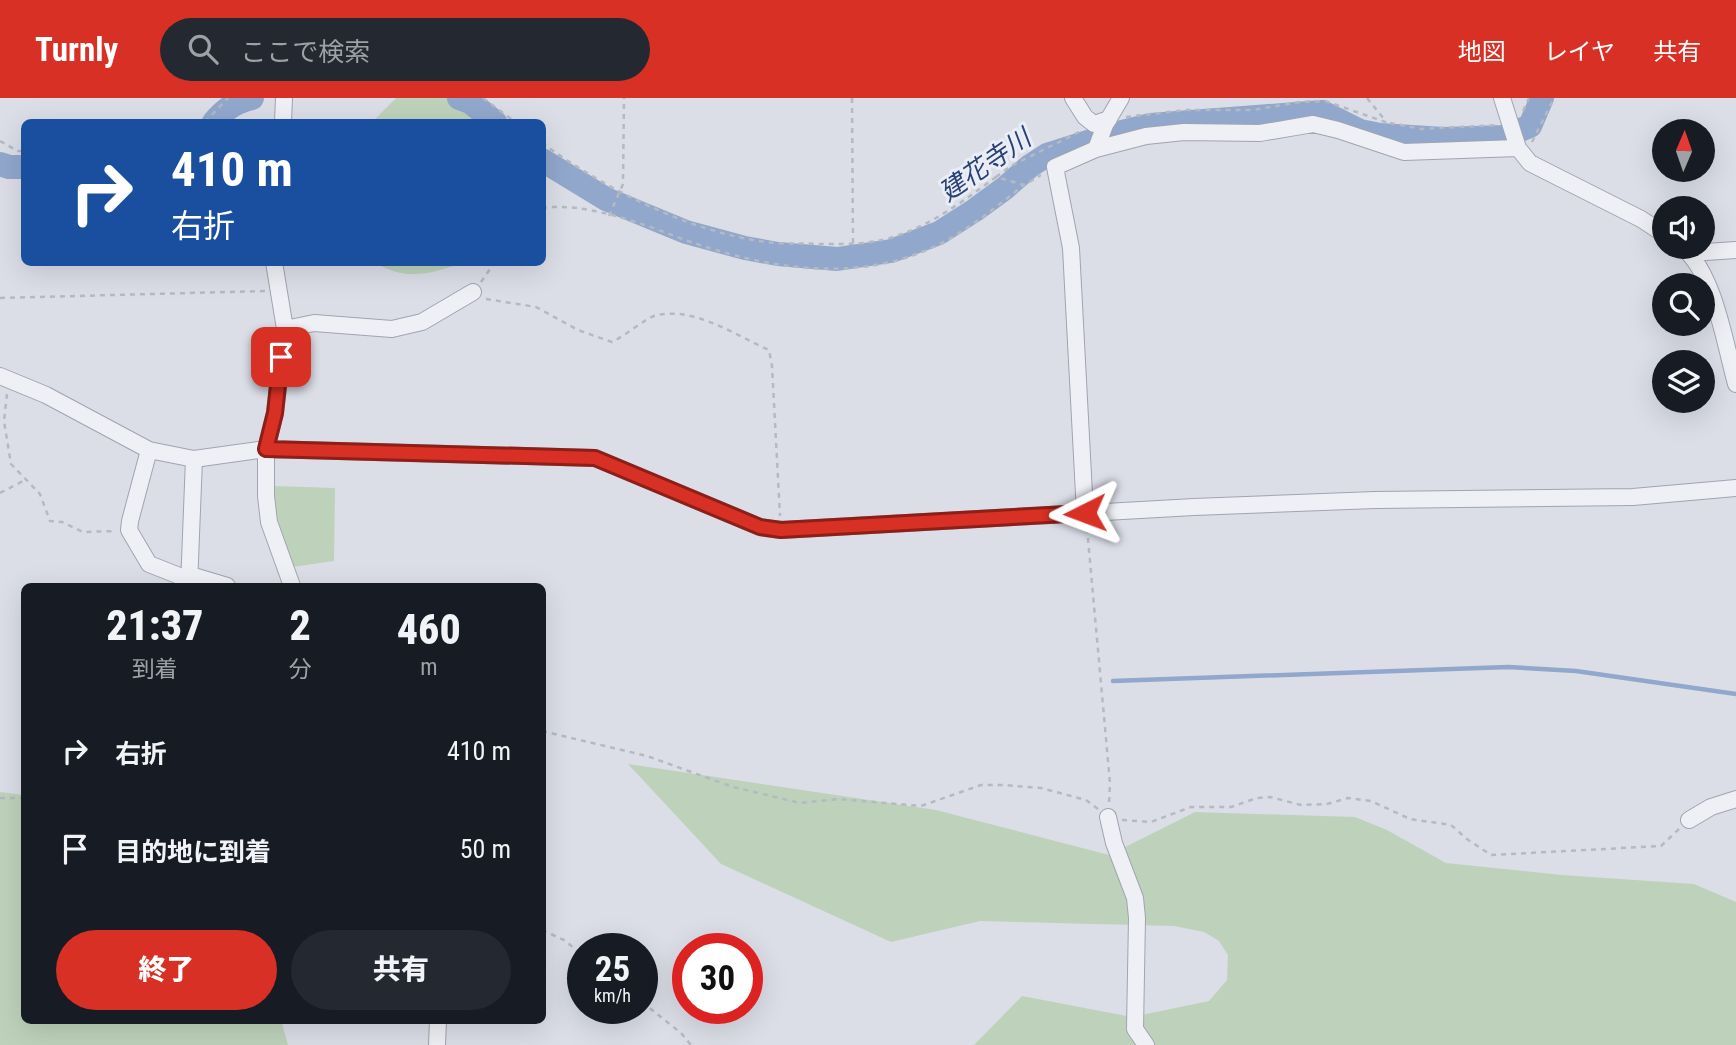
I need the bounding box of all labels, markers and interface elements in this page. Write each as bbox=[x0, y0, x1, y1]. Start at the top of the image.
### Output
search box bbox=[160, 18, 650, 81]
text: Turnly bbox=[35, 30, 118, 69]
icon: search bbox=[184, 30, 222, 68]
text: ここで検索 bbox=[240, 37, 370, 67]
text: 地図 bbox=[1458, 38, 1506, 66]
text: レイヤ bbox=[1544, 38, 1615, 66]
text: 共有 bbox=[1653, 38, 1701, 66]
north arrow bbox=[1652, 119, 1715, 182]
map controls bbox=[1652, 119, 1715, 413]
water label: 建花寺川 bbox=[934, 121, 1039, 207]
text: 410 m bbox=[171, 141, 293, 198]
icon: right bbox=[56, 147, 147, 238]
button: sound bbox=[1652, 196, 1715, 259]
text: 右折 bbox=[171, 207, 235, 245]
button: search bbox=[1652, 273, 1715, 336]
pin bbox=[251, 327, 311, 387]
icon: arrive bbox=[262, 338, 300, 376]
button: layers bbox=[1652, 350, 1715, 413]
position arrow bbox=[1048, 476, 1122, 550]
text: 21:37 bbox=[106, 601, 203, 650]
text: 2 bbox=[289, 601, 311, 650]
text: 460 bbox=[397, 605, 461, 654]
text: m bbox=[420, 654, 437, 681]
text: 到着 bbox=[132, 656, 178, 683]
text: 分 bbox=[289, 656, 312, 683]
icon: right bbox=[56, 732, 94, 770]
text: 410 m bbox=[447, 736, 511, 766]
text: 右折 bbox=[115, 739, 167, 769]
icon: arrive bbox=[56, 830, 94, 868]
text: 50 m bbox=[460, 834, 511, 864]
text: 目的地に到着 bbox=[115, 837, 271, 867]
button: 終了 bbox=[56, 930, 277, 1010]
button: 共有 bbox=[291, 930, 511, 1010]
speed limit sign: 30 bbox=[672, 933, 763, 1024]
text: 25 bbox=[595, 949, 630, 990]
text: km/h bbox=[594, 985, 631, 1006]

